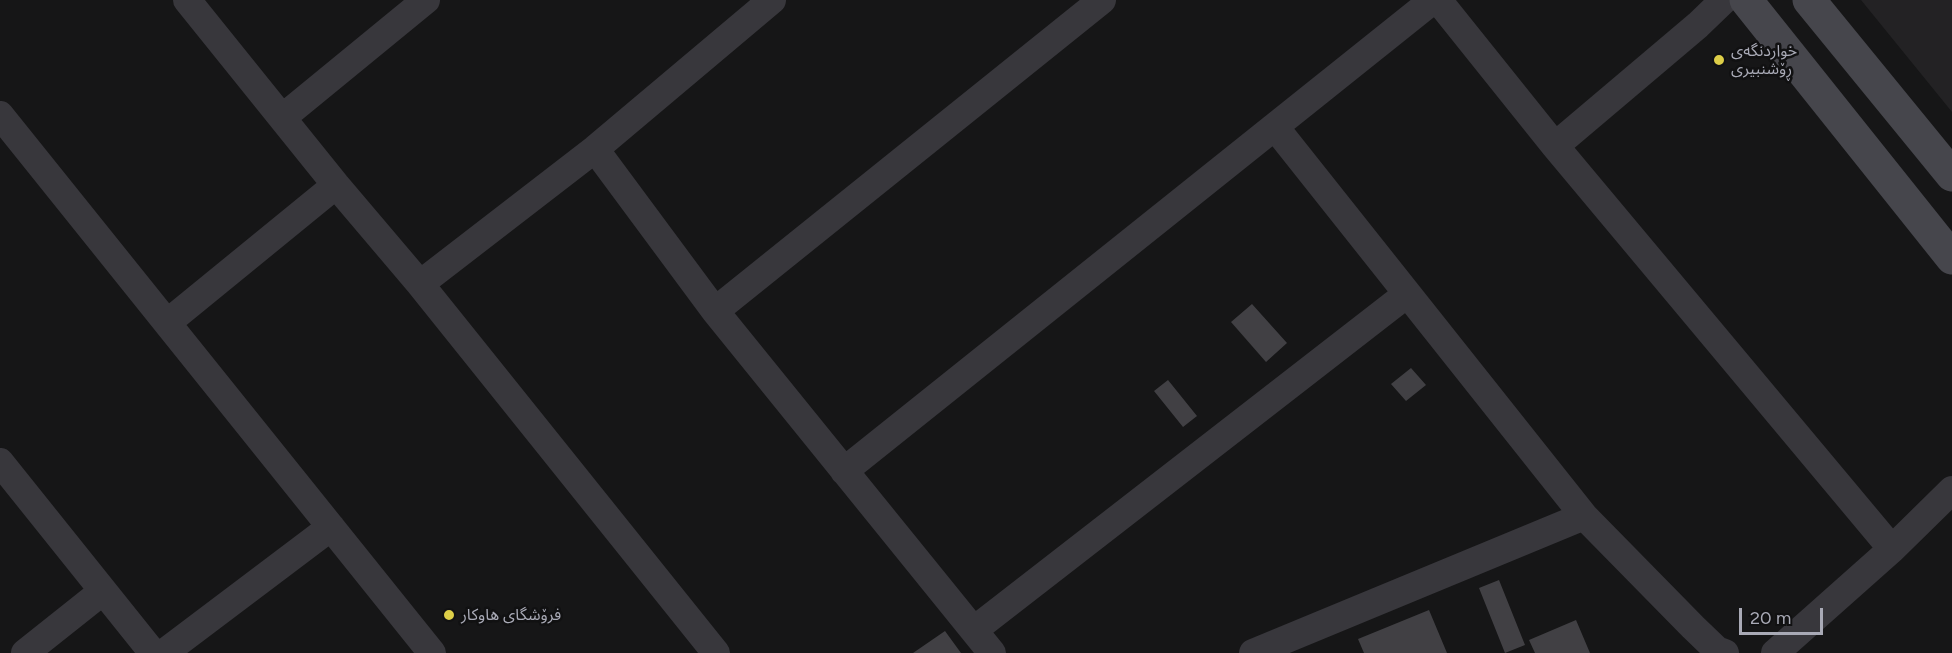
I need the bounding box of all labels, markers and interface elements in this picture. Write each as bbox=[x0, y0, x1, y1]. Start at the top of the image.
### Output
place label: خواردنگەی ڕۆشنبیری bbox=[1731, 41, 1797, 79]
marker: خواردنگەی ڕۆشنبیری bbox=[1712, 53, 1726, 67]
scale bar bbox=[1742, 596, 1826, 634]
place label: فرۆشگای ھاوکار bbox=[461, 605, 561, 625]
text: 20 m bbox=[1750, 607, 1791, 629]
marker: فرۆشگای ھاوکار bbox=[442, 608, 456, 622]

